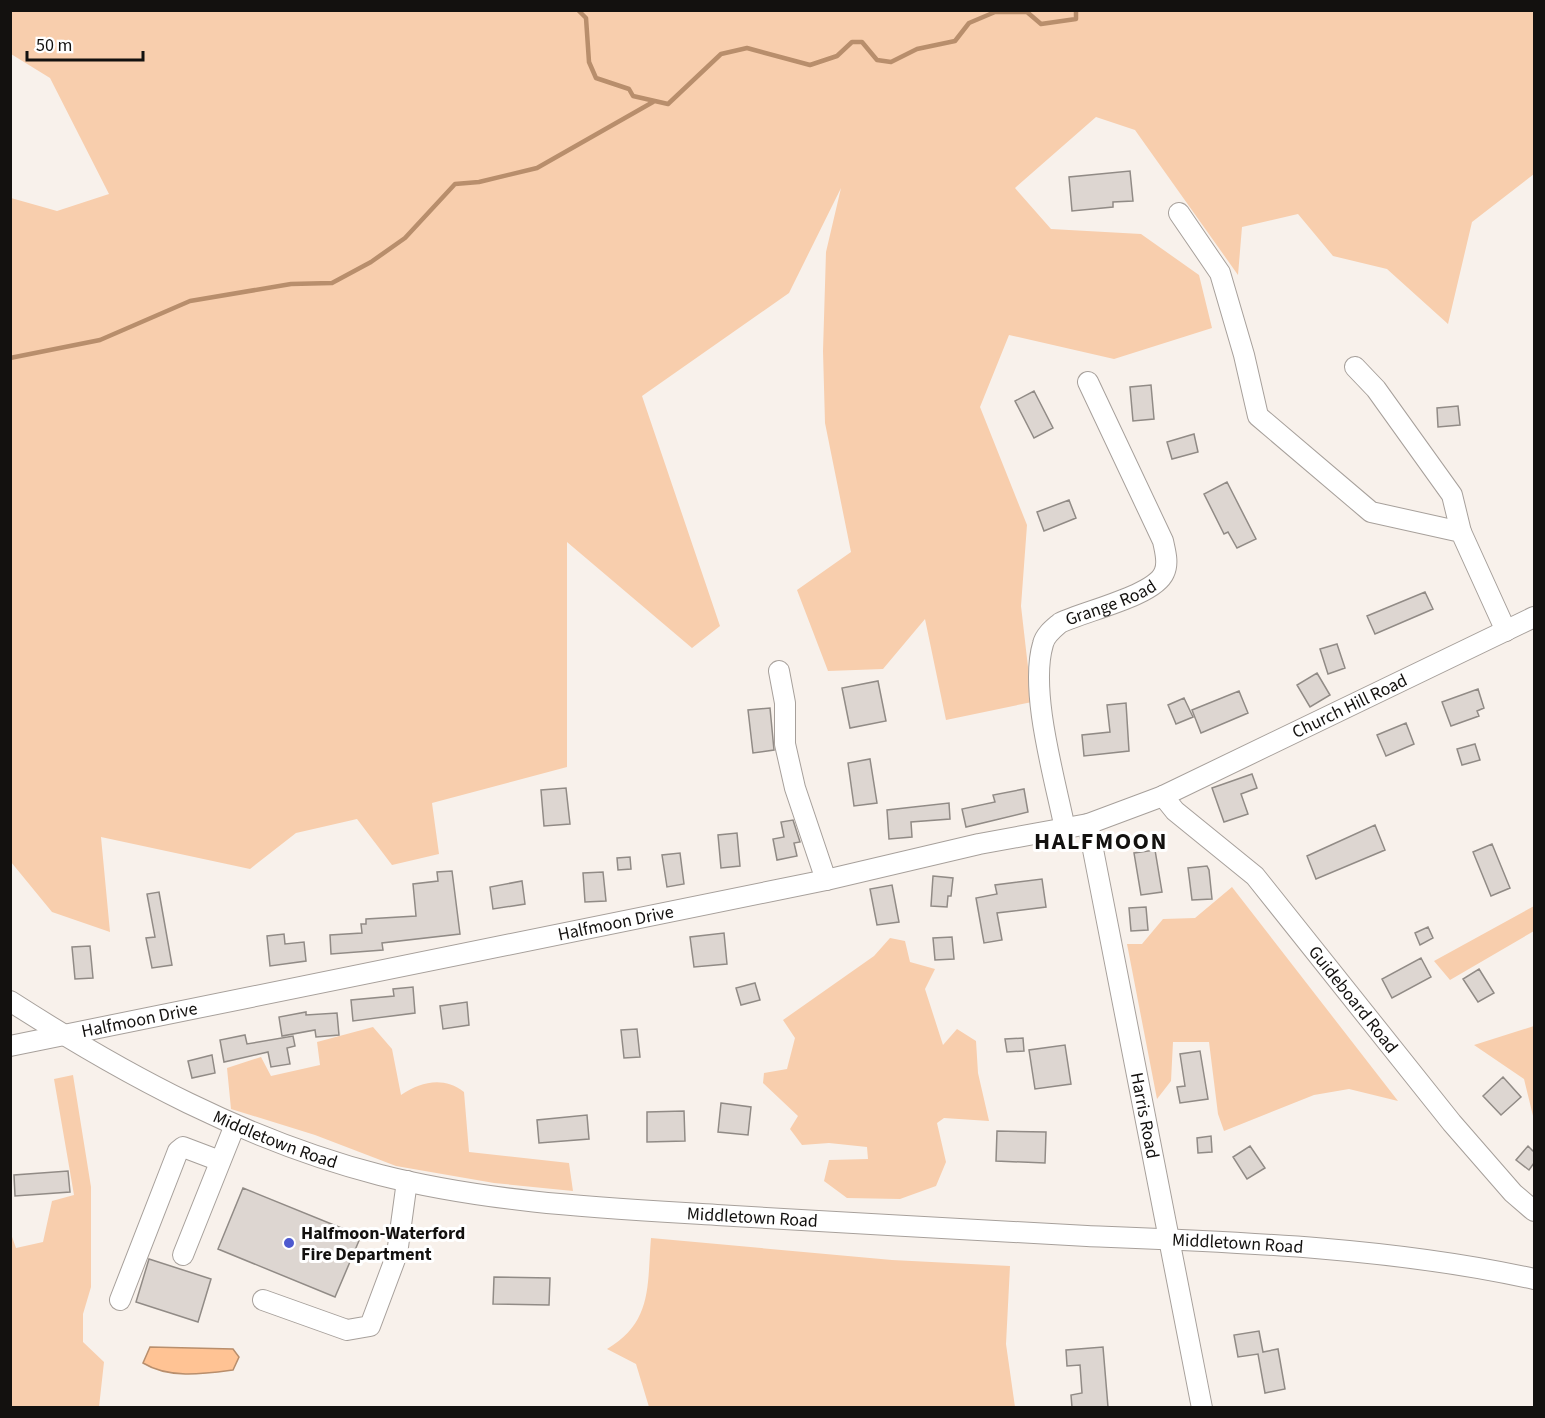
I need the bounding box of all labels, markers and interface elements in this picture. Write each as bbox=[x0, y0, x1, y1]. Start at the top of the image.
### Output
scale bar bbox=[27, 24, 142, 62]
text: 50 m bbox=[36, 33, 72, 58]
street label: Grange Road bbox=[1062, 573, 1161, 632]
street label: Church Hill Road bbox=[1288, 667, 1411, 744]
district label: HALFMOON bbox=[1034, 824, 1168, 859]
street label: Halfmoon Drive bbox=[555, 899, 676, 947]
street label: Guideboard Road bbox=[1303, 940, 1404, 1058]
street label: Halfmoon Drive bbox=[79, 996, 200, 1044]
street label: Harris Road bbox=[1124, 1070, 1166, 1161]
street label: Middletown Road bbox=[209, 1104, 341, 1175]
street label: Middletown Road bbox=[686, 1201, 819, 1233]
place label: Halfmoon-Waterford Fire Department bbox=[301, 1221, 465, 1267]
street label: Middletown Road bbox=[1171, 1227, 1304, 1260]
marker: Halfmoon-Waterford Fire Department bbox=[282, 1236, 296, 1250]

